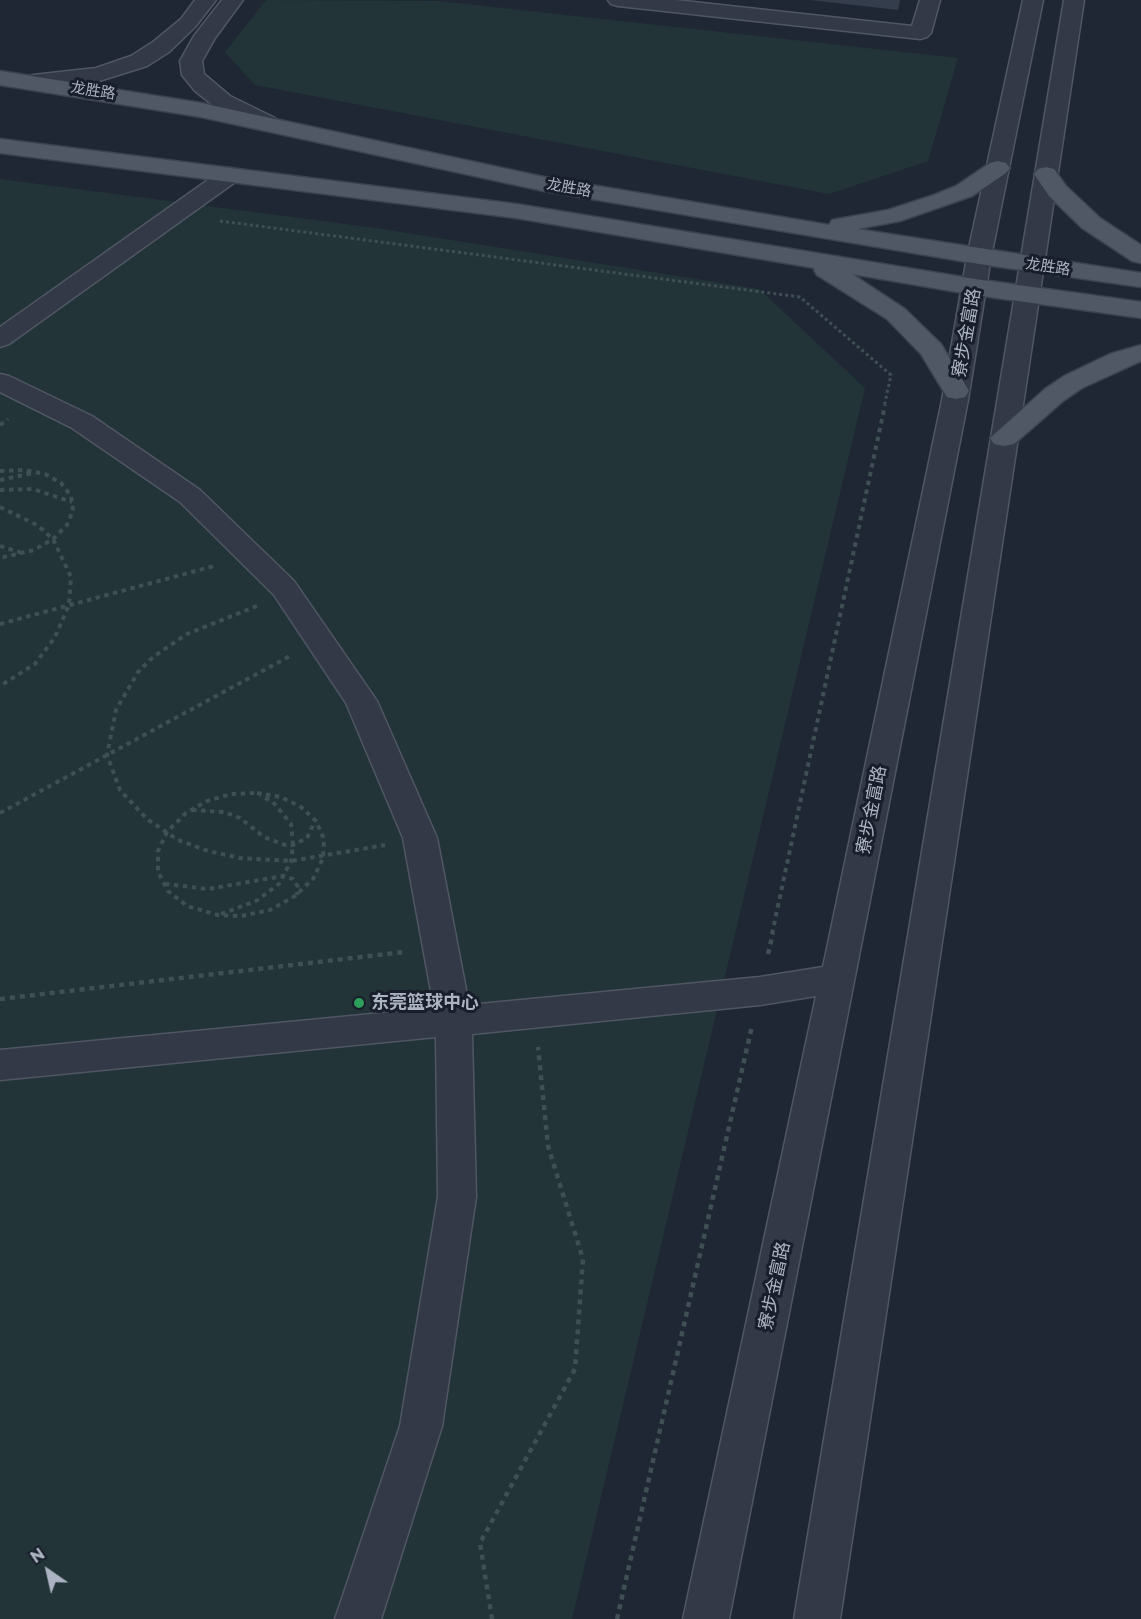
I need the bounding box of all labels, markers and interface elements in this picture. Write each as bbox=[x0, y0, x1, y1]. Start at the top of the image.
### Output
street label: 龙胜路 bbox=[69, 79, 117, 103]
street label: 龙胜路 bbox=[545, 175, 593, 201]
street label: 龙胜路 bbox=[1024, 255, 1072, 279]
street label: 寮步金富路 bbox=[949, 287, 985, 379]
street label: 寮步金富路 bbox=[853, 764, 891, 856]
place label: 东莞篮球中心 bbox=[371, 992, 479, 1014]
marker: 东莞篮球中心 bbox=[352, 996, 366, 1010]
street label: 寮步金富路 bbox=[755, 1240, 795, 1332]
north arrow bbox=[18, 1541, 78, 1601]
text: N bbox=[27, 1544, 48, 1567]

